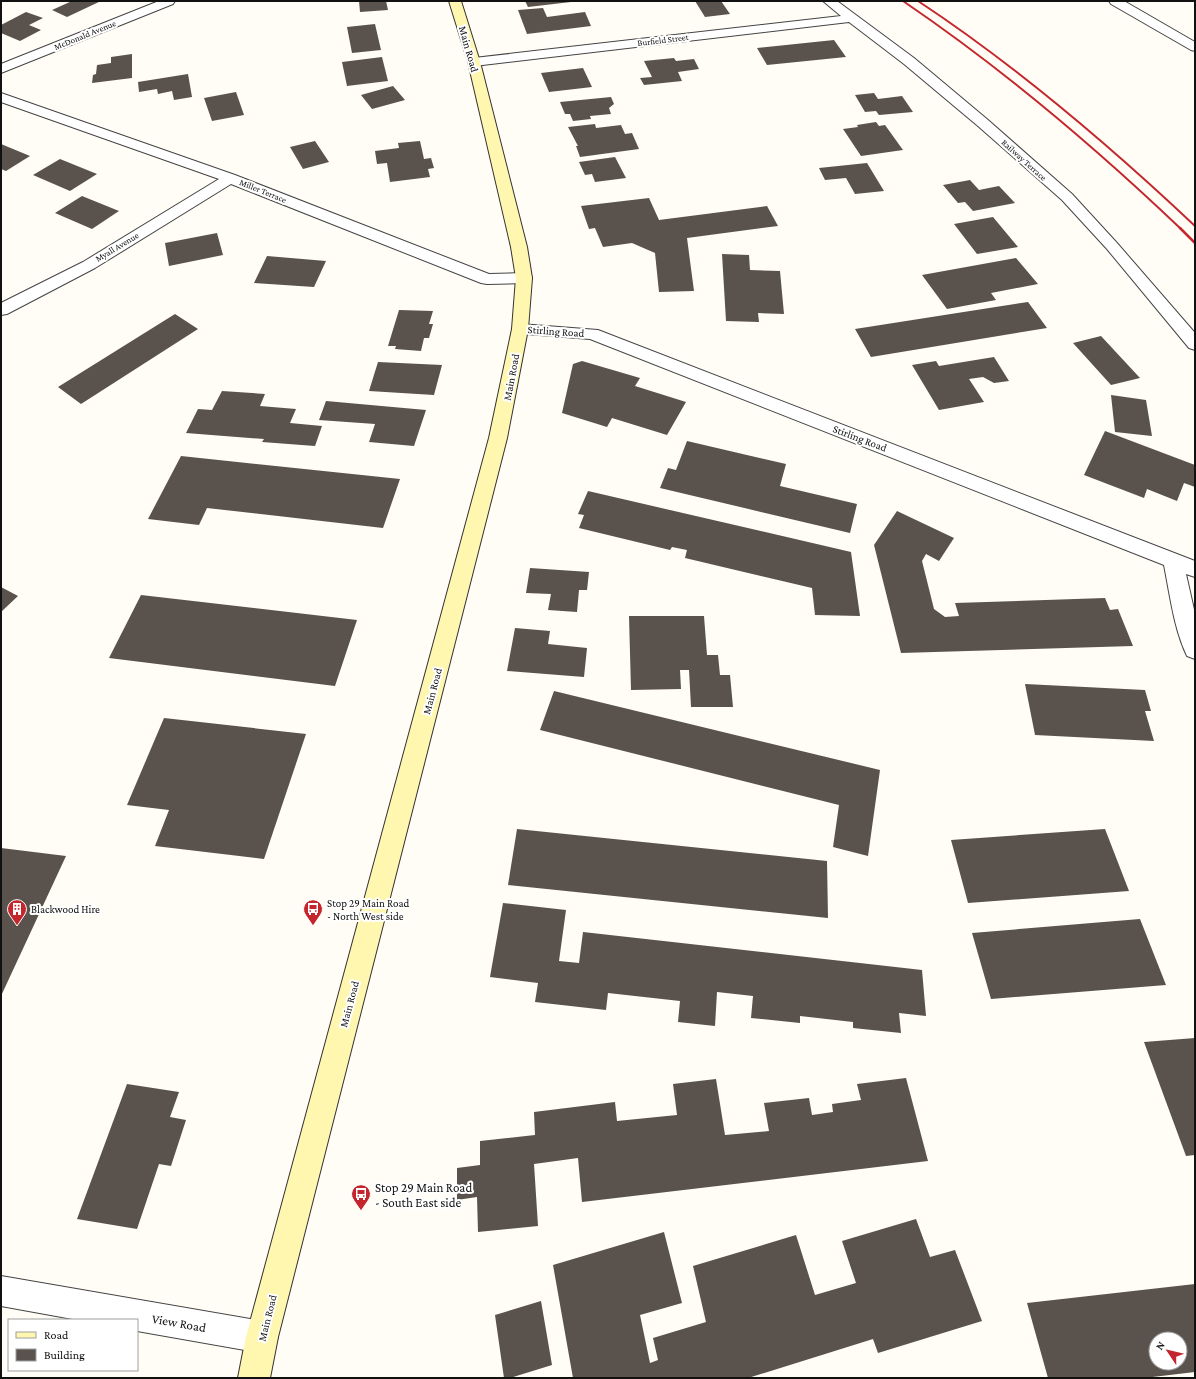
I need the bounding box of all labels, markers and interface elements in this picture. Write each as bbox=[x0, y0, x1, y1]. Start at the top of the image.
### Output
street label: McDonald Avenue bbox=[53, 18, 117, 52]
street label: Main Road bbox=[457, 25, 481, 74]
street label: Burfield Street bbox=[637, 32, 690, 48]
street label: Railway Terrace bbox=[1000, 137, 1049, 183]
street label: Miller Terrace bbox=[238, 177, 288, 205]
street label: Myall Avenue bbox=[94, 230, 140, 264]
street label: Stirling Road bbox=[527, 323, 585, 340]
street label: Main Road bbox=[501, 352, 521, 401]
street label: Stirling Road bbox=[831, 422, 889, 455]
street label: Main Road bbox=[420, 666, 444, 715]
place label: Stop 29 Main Road - North West side bbox=[327, 897, 409, 922]
building icon: Blackwood Hire bbox=[6, 898, 28, 926]
bus stop icon: Stop 29 Main Road - North West side bbox=[302, 898, 324, 926]
place label: Blackwood Hire bbox=[31, 903, 100, 915]
street label: Main Road bbox=[337, 979, 361, 1028]
place label: Stop 29 Main Road - South East side bbox=[375, 1180, 472, 1210]
bus stop icon: Stop 29 Main Road - South East side bbox=[350, 1183, 372, 1211]
street label: Main Road bbox=[255, 1293, 279, 1342]
street label: View Road bbox=[151, 1311, 207, 1335]
legend bbox=[8, 1319, 138, 1371]
text: Road bbox=[44, 1328, 69, 1342]
north arrow bbox=[1148, 1331, 1188, 1371]
text: N bbox=[1153, 1338, 1167, 1352]
text: Building bbox=[44, 1348, 85, 1362]

